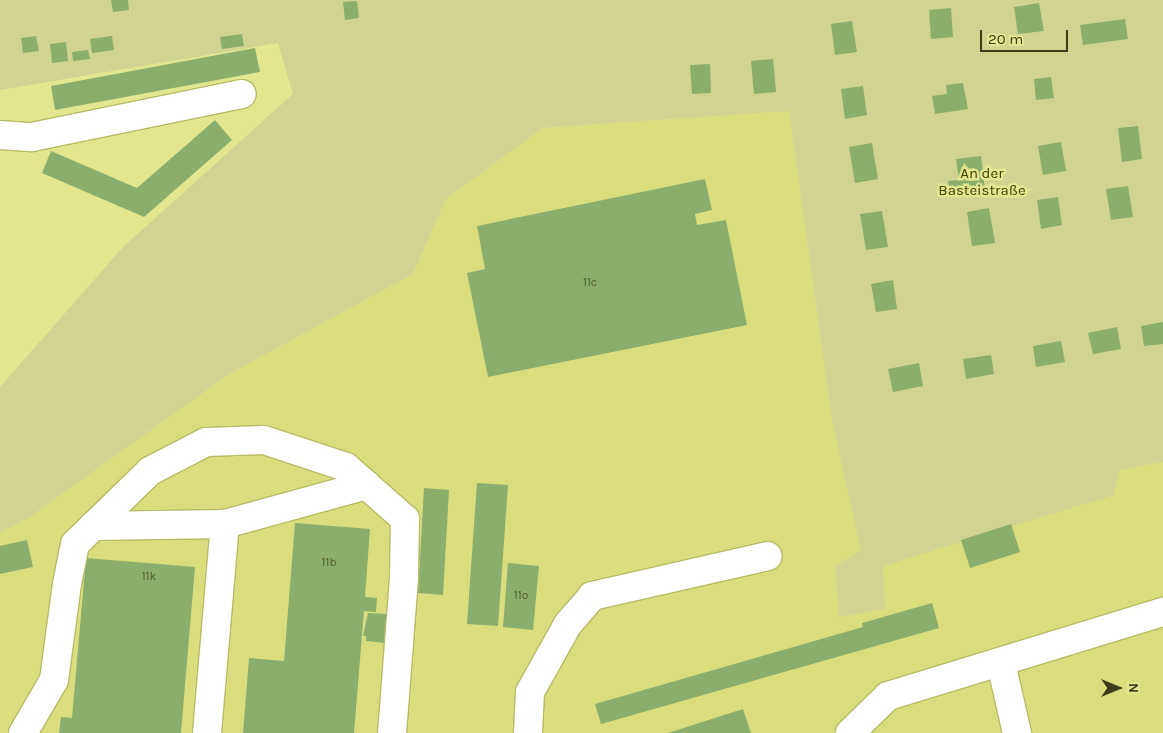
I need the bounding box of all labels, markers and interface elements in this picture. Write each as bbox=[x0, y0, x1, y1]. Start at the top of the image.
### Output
scale bar bbox=[983, 20, 1070, 52]
text: 20 m bbox=[988, 30, 1023, 48]
park label: An der Basteistraße bbox=[938, 164, 1026, 199]
house number: 11c bbox=[583, 276, 597, 290]
house number: 11b bbox=[321, 556, 337, 570]
house number: 11k bbox=[142, 570, 156, 584]
house number: 11o bbox=[514, 589, 528, 603]
north arrow bbox=[1093, 663, 1143, 713]
text: N bbox=[1125, 683, 1142, 693]

